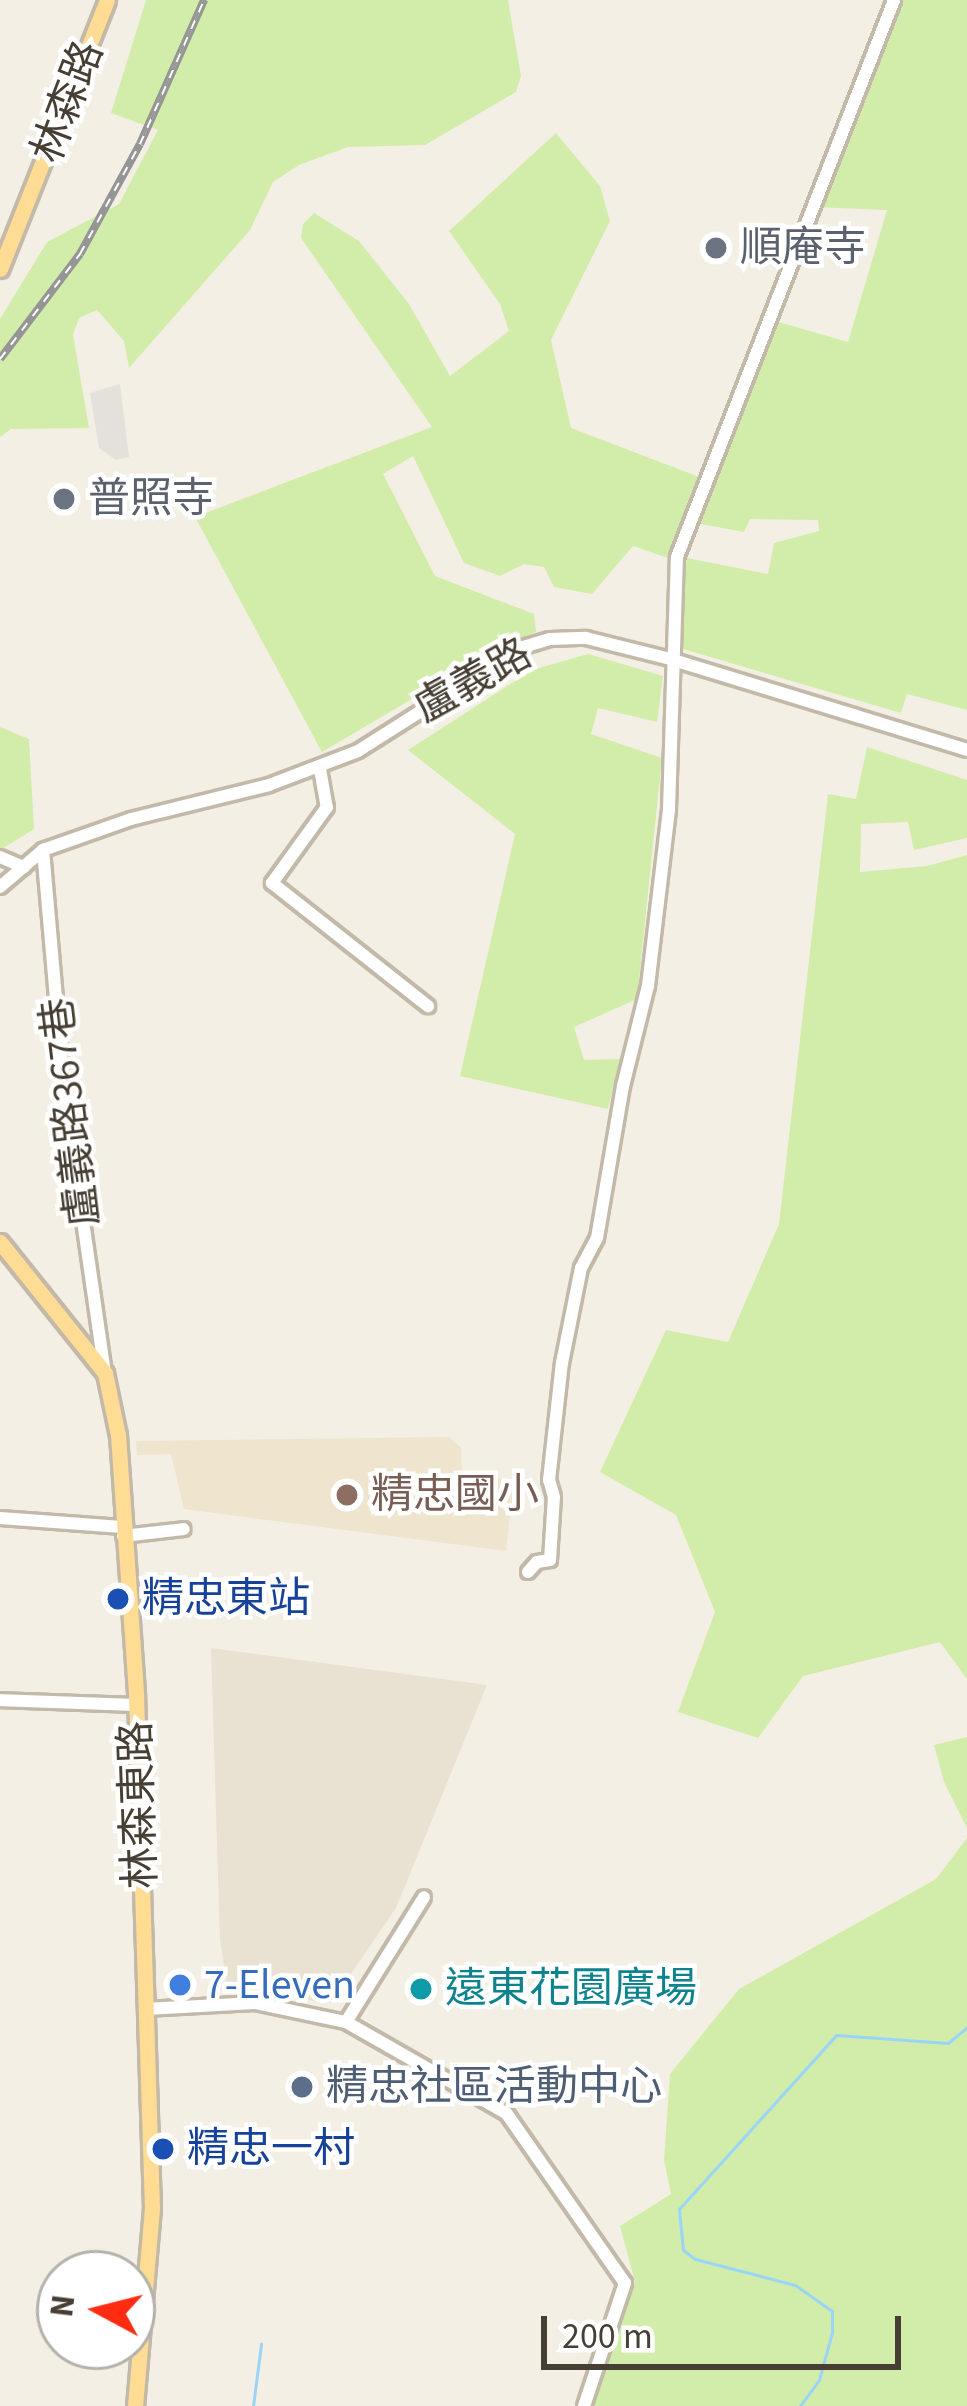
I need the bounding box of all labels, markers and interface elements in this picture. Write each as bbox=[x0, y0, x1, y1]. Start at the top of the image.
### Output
street label: 林森路 bbox=[22, 34, 114, 170]
place label: 順庵寺 bbox=[740, 223, 866, 273]
marker: 順庵寺 bbox=[703, 235, 729, 261]
place label: 普照寺 bbox=[88, 474, 214, 524]
marker: 普照寺 bbox=[51, 486, 77, 512]
street label: 盧義路 bbox=[406, 628, 540, 734]
street label: 盧義路367巷 bbox=[32, 994, 110, 1230]
place label: 精忠國小 bbox=[371, 1470, 539, 1520]
marker: 精忠國小 bbox=[334, 1482, 360, 1508]
place label: 精忠東站 bbox=[142, 1574, 310, 1624]
marker: 精忠東站 bbox=[105, 1586, 131, 1612]
street label: 林森東路 bbox=[111, 1720, 167, 1890]
place label: 7-Eleven bbox=[204, 1960, 355, 2010]
place label: 遠東花園廣場 bbox=[445, 1964, 697, 2014]
marker: 7-Eleven bbox=[167, 1972, 193, 1998]
marker: 遠東花園廣場 bbox=[408, 1976, 434, 2002]
place label: 精忠社區活動中心 bbox=[326, 2062, 662, 2112]
marker: 精忠社區活動中心 bbox=[289, 2074, 315, 2100]
place label: 精忠一村 bbox=[187, 2124, 355, 2174]
marker: 精忠一村 bbox=[150, 2136, 176, 2162]
north arrow bbox=[36, 2250, 156, 2370]
text: N bbox=[38, 2292, 87, 2320]
scale bar bbox=[547, 2292, 907, 2366]
text: 200 m bbox=[562, 2311, 653, 2362]

